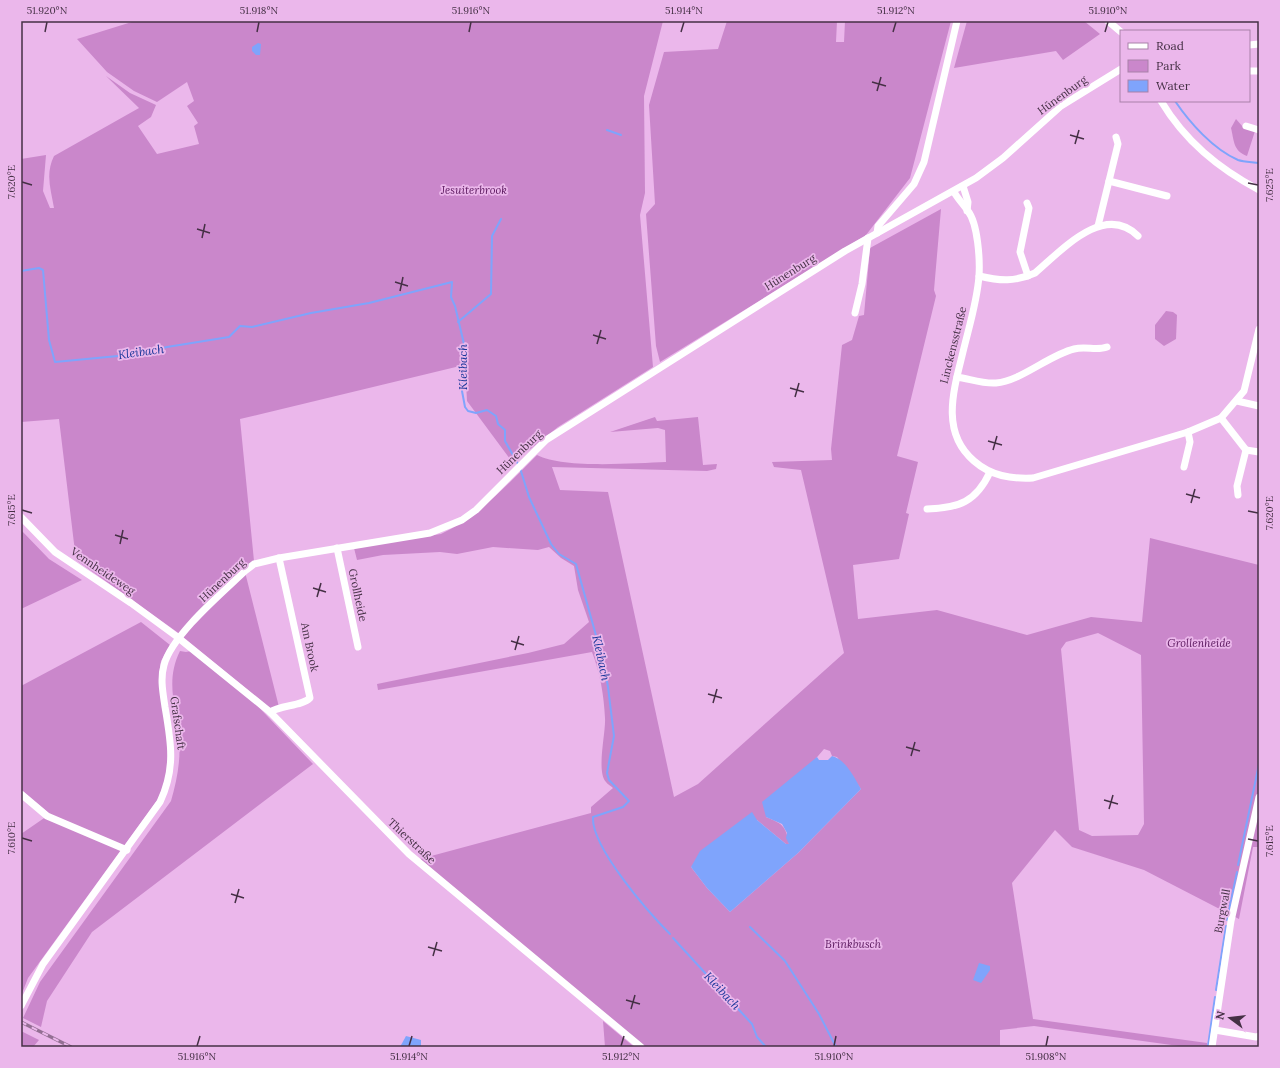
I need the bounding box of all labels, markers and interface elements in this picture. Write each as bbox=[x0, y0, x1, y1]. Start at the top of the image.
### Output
text: 51.920°N bbox=[27, 4, 68, 17]
text: 51.918°N bbox=[240, 4, 279, 17]
text: 51.916°N bbox=[452, 4, 491, 17]
text: 51.914°N bbox=[665, 4, 703, 17]
text: 51.912°N bbox=[877, 4, 915, 17]
text: 51.910°N bbox=[1089, 4, 1128, 17]
legend bbox=[1120, 30, 1250, 102]
text: Road bbox=[1156, 38, 1184, 53]
text: Park bbox=[1156, 58, 1182, 73]
street label: Hünenburg bbox=[1034, 72, 1090, 118]
text: Water bbox=[1156, 78, 1191, 93]
text: 7.620°E bbox=[5, 165, 18, 199]
text: 7.625°E bbox=[1263, 168, 1276, 202]
park label: Jesuiterbrook bbox=[440, 183, 507, 197]
street label: Hünenburg bbox=[762, 250, 819, 293]
street label: Linckensstraße bbox=[937, 305, 969, 385]
water label: Kleibach bbox=[117, 341, 165, 362]
water label: Kleibach bbox=[455, 344, 470, 390]
street label: Hünenburg bbox=[493, 426, 545, 477]
text: 7.615°E bbox=[5, 494, 18, 526]
text: 7.620°E bbox=[1263, 496, 1276, 530]
street label: Vennheideweg bbox=[67, 544, 139, 598]
street label: Hünenburg bbox=[196, 554, 249, 605]
street label: Grollheide bbox=[346, 567, 370, 623]
street label: Am Brook bbox=[298, 620, 322, 673]
water label: Kleibach bbox=[589, 634, 614, 682]
park label: Grollenheide bbox=[1167, 636, 1231, 650]
street label: Grafschaft bbox=[167, 695, 189, 751]
street label: Thierstraße bbox=[385, 815, 439, 867]
text: 7.610°E bbox=[5, 822, 18, 854]
text: 7.615°E bbox=[1263, 825, 1276, 857]
street label: Burgwall bbox=[1211, 888, 1233, 934]
park label: Brinkbusch bbox=[825, 937, 882, 951]
water label: Kleibach bbox=[701, 969, 744, 1013]
north arrow bbox=[1210, 998, 1250, 1038]
text: N bbox=[1212, 1009, 1228, 1021]
text: 51.916°N bbox=[178, 1050, 217, 1063]
text: 51.914°N bbox=[390, 1050, 428, 1063]
text: 51.912°N bbox=[602, 1050, 640, 1063]
text: 51.910°N bbox=[815, 1050, 854, 1063]
text: 51.908°N bbox=[1026, 1050, 1067, 1063]

